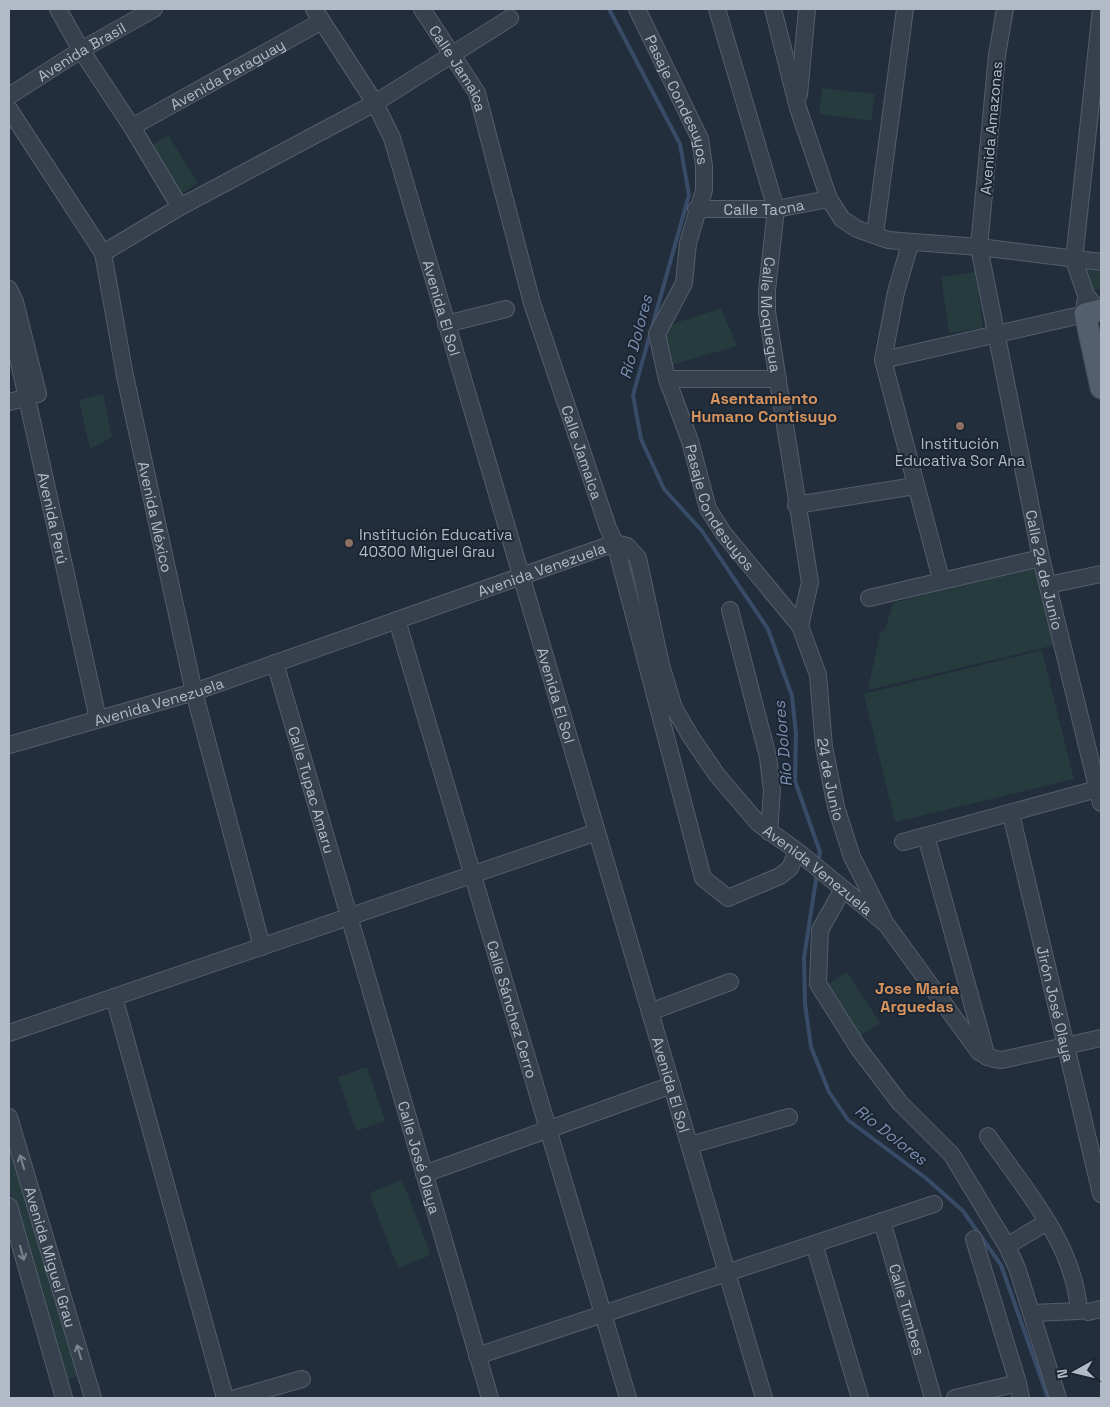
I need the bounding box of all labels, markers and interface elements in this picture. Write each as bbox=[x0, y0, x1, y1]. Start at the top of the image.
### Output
street label: Avenida Brasil bbox=[33, 17, 129, 85]
street label: Calle Jamaica bbox=[425, 21, 491, 114]
street label: Pasaje Condesuyos bbox=[641, 32, 713, 166]
street label: Avenida Paraguay bbox=[166, 34, 288, 114]
street label: Avenida Amazonas bbox=[976, 60, 1006, 196]
street label: Calle Tacna bbox=[724, 194, 806, 219]
street label: Calle Moquegua bbox=[757, 256, 786, 374]
street label: Avenida El Sol bbox=[419, 258, 465, 358]
water label: Río Dolores bbox=[615, 292, 657, 381]
district label: Asentamiento Humano Contisuyo bbox=[691, 388, 837, 427]
street label: Calle Jamaica bbox=[558, 403, 607, 502]
marker: Institución Educativa Sor Ana bbox=[954, 420, 966, 432]
place label: Institución Educativa Sor Ana bbox=[895, 434, 1026, 470]
street label: Pasaje Condesuyos bbox=[682, 442, 759, 574]
street label: Avenida México bbox=[134, 459, 177, 574]
street label: Avenida Perú bbox=[34, 470, 73, 566]
street label: Calle 24 de Junio bbox=[1022, 508, 1068, 632]
place label: Institución Educativa 40300 Miguel Grau bbox=[359, 525, 513, 561]
marker: Institución Educativa 40300 Miguel Grau bbox=[343, 537, 355, 549]
street label: Avenida Venezuela bbox=[475, 538, 608, 600]
street label: Avenida El Sol bbox=[533, 645, 580, 745]
street label: Avenida Venezuela bbox=[92, 673, 227, 730]
water label: Río Dolores bbox=[769, 700, 797, 788]
street label: Calle Tupac Amaru bbox=[284, 724, 340, 855]
street label: 24 de Junio bbox=[814, 737, 849, 823]
street label: Avenida Venezuela bbox=[760, 821, 877, 919]
street label: Calle Sánchez Cerro bbox=[483, 938, 542, 1080]
street label: Jirón José Olaya bbox=[1033, 944, 1079, 1064]
district label: Jose María Arguedas bbox=[875, 978, 959, 1017]
street label: Avenida El Sol bbox=[648, 1034, 695, 1135]
street label: Calle José Olaya bbox=[394, 1099, 445, 1216]
water label: Río Dolores bbox=[851, 1100, 932, 1170]
one-way arrow bbox=[17, 1155, 27, 1171]
street label: Avenida Miguel Grau bbox=[21, 1184, 81, 1329]
one-way arrow bbox=[18, 1245, 28, 1261]
street label: Calle Tumbes bbox=[885, 1261, 930, 1357]
one-way arrow bbox=[73, 1344, 83, 1360]
north arrow bbox=[1050, 1347, 1100, 1397]
text: N bbox=[1053, 1368, 1072, 1380]

